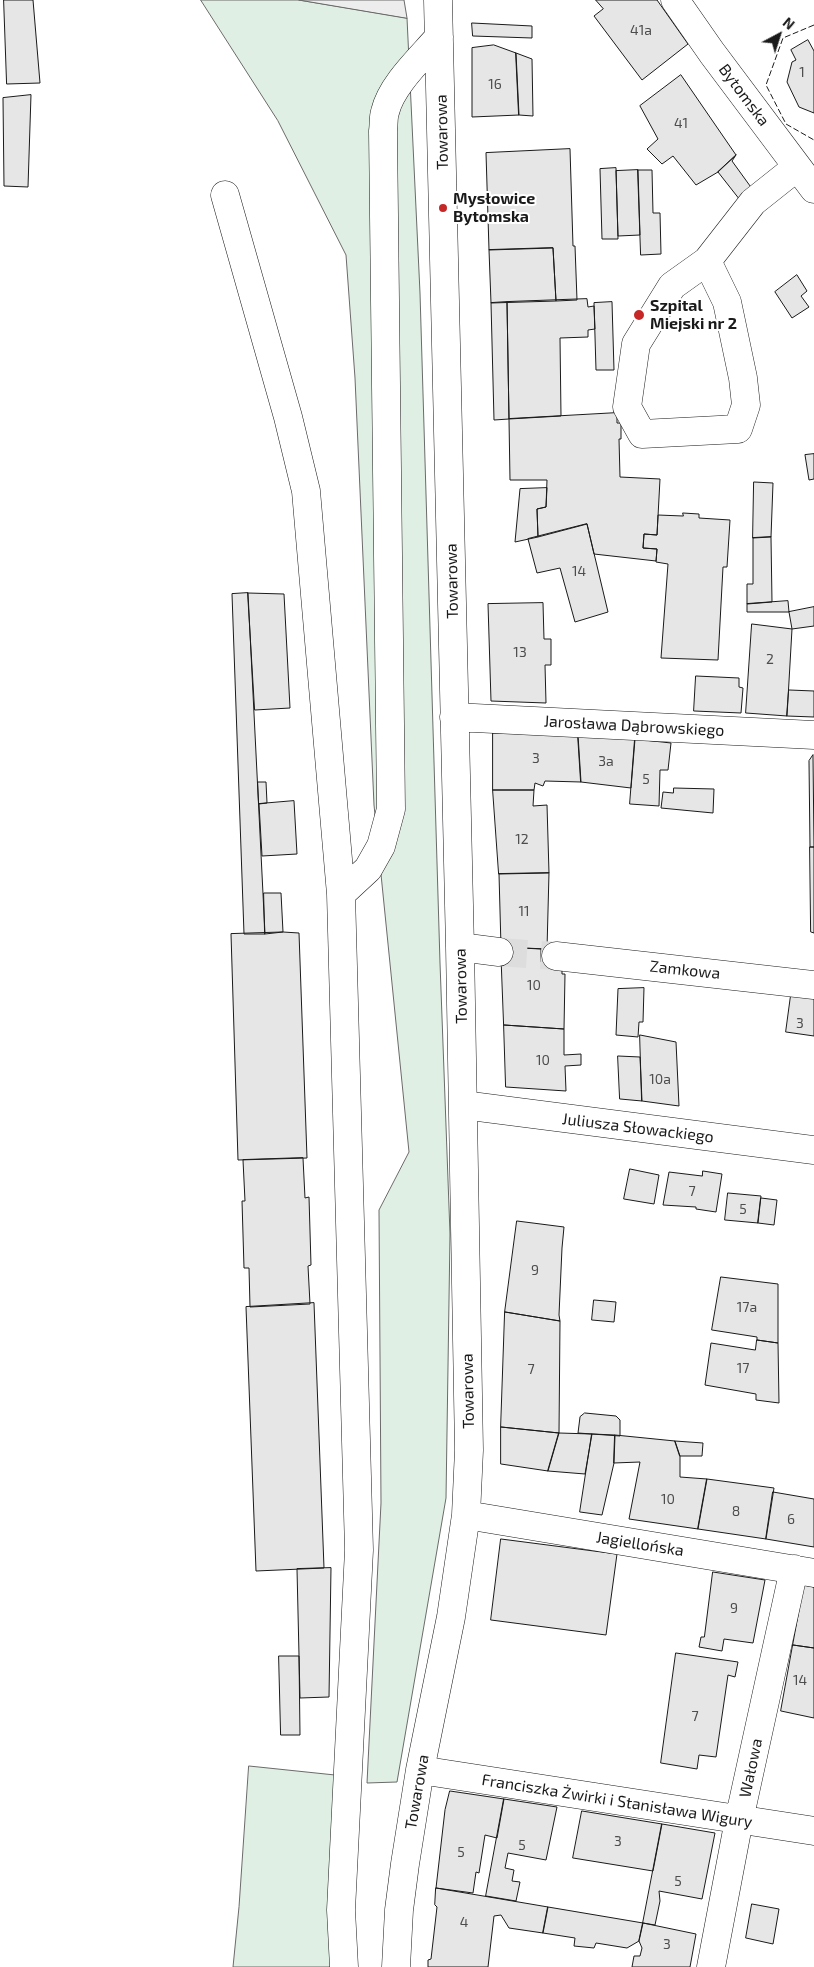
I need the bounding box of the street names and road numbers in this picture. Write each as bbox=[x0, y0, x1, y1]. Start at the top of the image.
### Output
street label: Bytomska bbox=[714, 60, 774, 130]
street label: Towarowa bbox=[432, 94, 452, 170]
street label: Towarowa bbox=[442, 543, 462, 619]
street label: Jarosława Dąbrowskiego bbox=[543, 712, 725, 740]
street label: Towarowa bbox=[451, 948, 471, 1024]
street label: Zamkowa bbox=[649, 957, 721, 983]
street label: Juliusza Słowackiego bbox=[561, 1109, 715, 1147]
street label: Towarowa bbox=[458, 1353, 478, 1429]
street label: Jagiellońska bbox=[595, 1528, 685, 1560]
street label: Wałowa bbox=[735, 1737, 767, 1799]
street label: Towarowa bbox=[401, 1753, 433, 1831]
street label: Franciszka Żwirki i Stanisława Wigury bbox=[480, 1770, 754, 1832]

